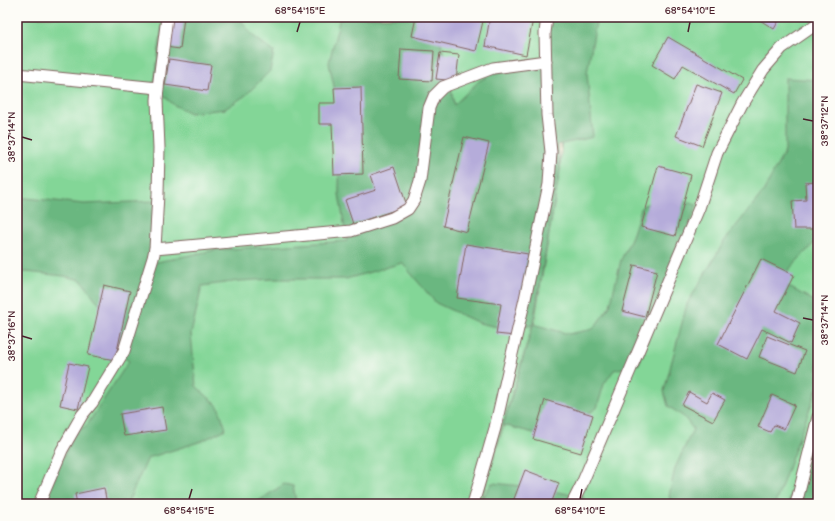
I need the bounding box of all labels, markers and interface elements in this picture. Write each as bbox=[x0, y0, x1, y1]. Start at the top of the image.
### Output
text: 68°54'15"E bbox=[275, 5, 326, 17]
text: 68°54'10"E bbox=[665, 5, 716, 17]
text: 38°37'12"N bbox=[819, 96, 831, 146]
text: 38°37'14"N bbox=[6, 111, 18, 163]
text: 38°37'14"N bbox=[819, 294, 831, 346]
text: 38°37'16"N bbox=[6, 310, 18, 362]
text: 68°54'15"E bbox=[164, 505, 215, 517]
text: 68°54'10"E bbox=[555, 505, 606, 517]

